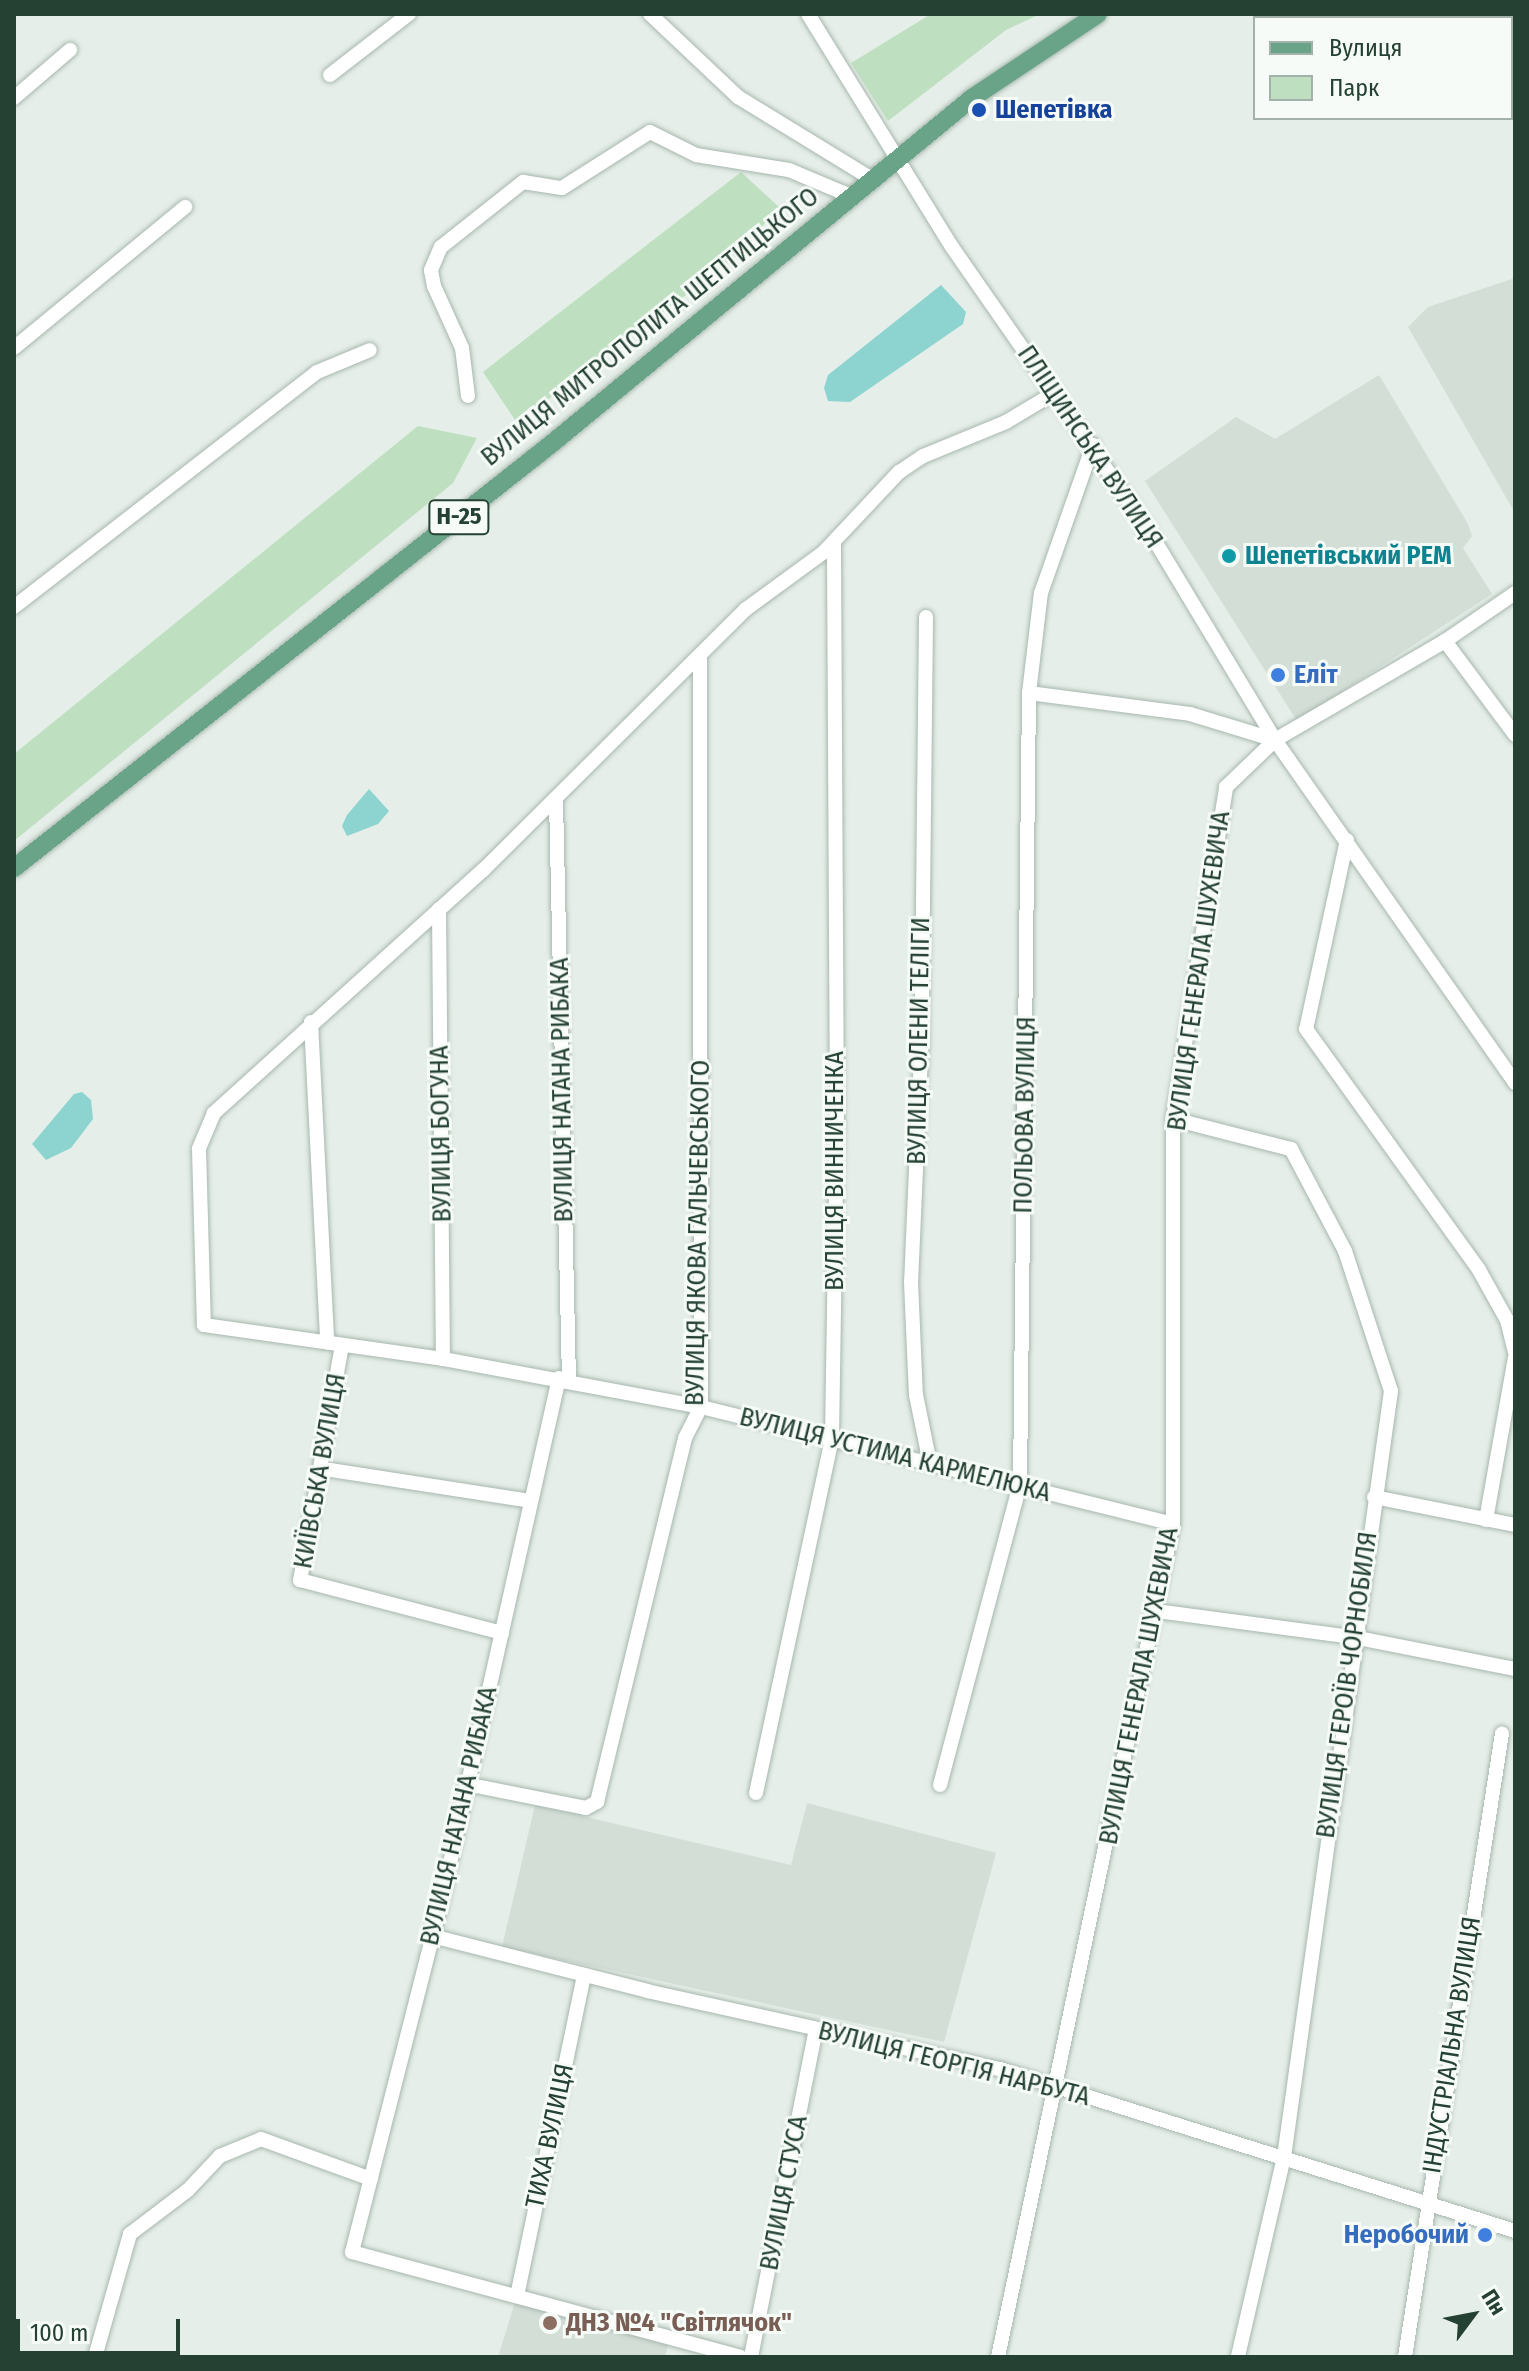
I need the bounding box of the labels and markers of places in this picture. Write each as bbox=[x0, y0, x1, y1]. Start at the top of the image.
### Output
place label: Шепетівка bbox=[995, 94, 1112, 126]
marker: Шепетівка bbox=[970, 101, 988, 119]
place label: Шепетівський РЕМ bbox=[1245, 540, 1452, 572]
marker: Шепетівський РЕМ bbox=[1220, 547, 1238, 565]
place label: Еліт bbox=[1294, 659, 1338, 691]
marker: Еліт bbox=[1269, 666, 1287, 684]
place label: Неробочий bbox=[1344, 2219, 1469, 2251]
marker: Неробочий bbox=[1476, 2226, 1494, 2244]
place label: ДНЗ №4 "Світлячок" bbox=[566, 2307, 792, 2339]
marker: ДНЗ №4 "Світлячок" bbox=[541, 2314, 559, 2332]

